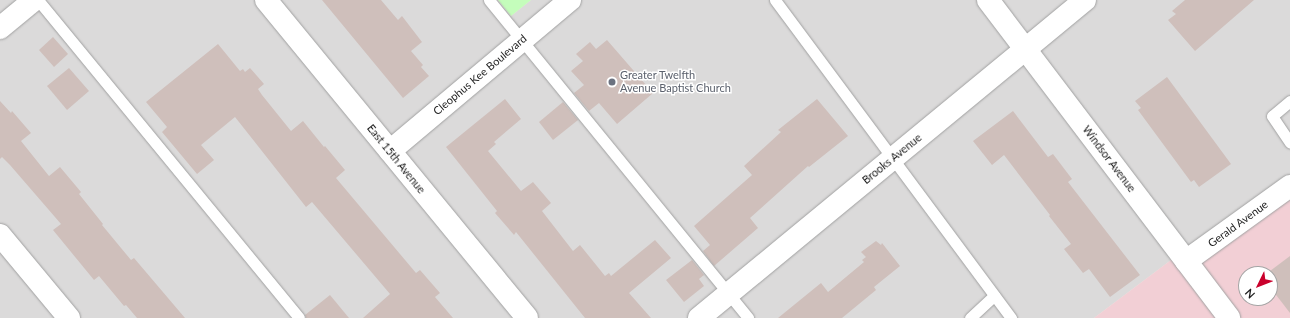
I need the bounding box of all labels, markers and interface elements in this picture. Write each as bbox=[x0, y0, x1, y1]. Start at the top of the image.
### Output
street label: Cleophus Kee Boulevard bbox=[431, 32, 529, 118]
place label: Greater Twelfth Avenue Baptist Church bbox=[620, 69, 731, 95]
marker: Greater Twelfth Avenue Baptist Church bbox=[607, 77, 617, 87]
street label: East 15th Avenue bbox=[364, 122, 428, 196]
street label: Windsor Avenue bbox=[1079, 123, 1139, 195]
street label: Brooks Avenue bbox=[860, 131, 924, 187]
street label: Gerald Avenue bbox=[1205, 198, 1271, 250]
north arrow bbox=[1238, 266, 1278, 306]
text: N bbox=[1242, 286, 1257, 301]

